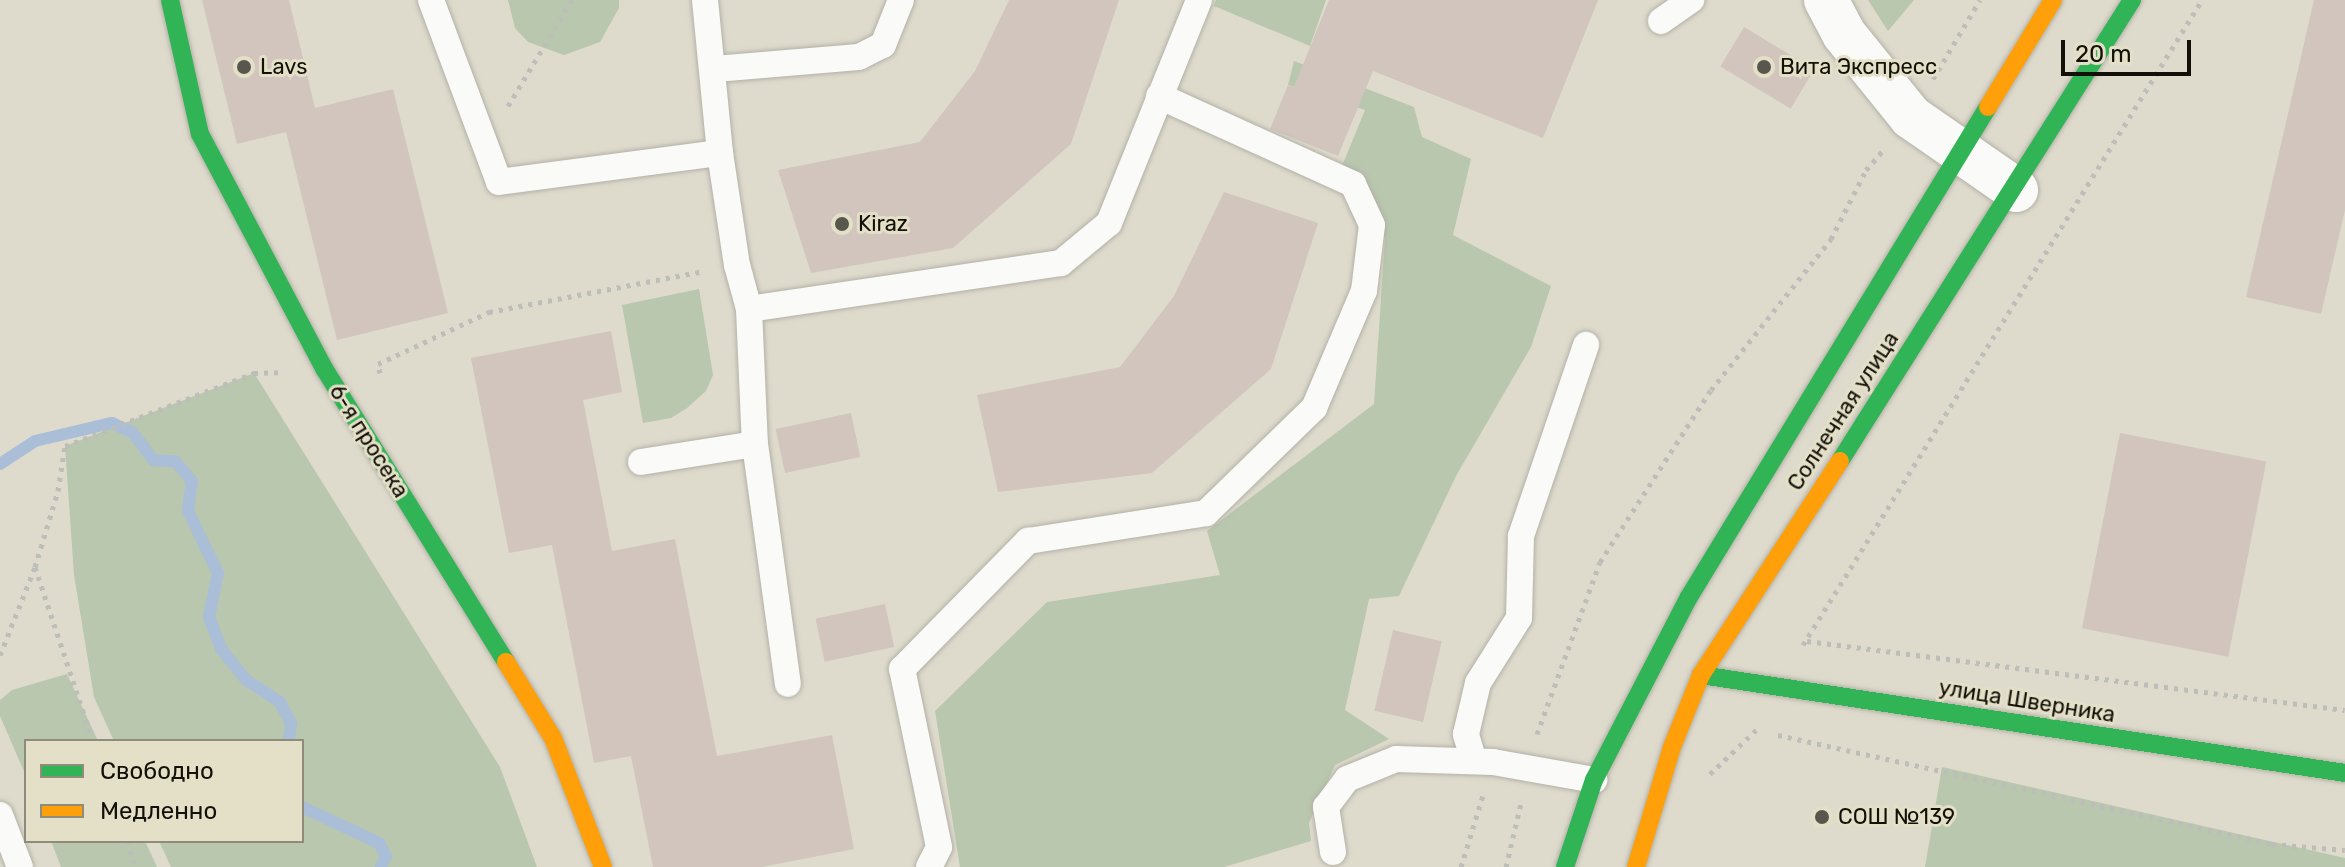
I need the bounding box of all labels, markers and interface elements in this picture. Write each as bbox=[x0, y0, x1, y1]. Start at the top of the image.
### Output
scale bar bbox=[2065, 24, 2195, 74]
text: 20 m bbox=[2075, 40, 2132, 68]
place label: Lavs bbox=[260, 54, 307, 80]
place label: Вита Экспресс bbox=[1780, 54, 1937, 80]
marker: Lavs bbox=[235, 58, 253, 76]
marker: Вита Экспресс bbox=[1755, 58, 1773, 76]
place label: Kiraz bbox=[858, 211, 908, 237]
marker: Kiraz bbox=[833, 215, 851, 233]
street label: Солнечная улица bbox=[1782, 327, 1904, 495]
street label: 6-я просека bbox=[324, 380, 414, 502]
street label: улица Шверника bbox=[1937, 674, 2117, 728]
legend bbox=[24, 739, 304, 843]
text: Свободно bbox=[100, 757, 214, 785]
text: Медленно bbox=[100, 797, 217, 825]
place label: СОШ №139 bbox=[1838, 804, 1955, 830]
marker: СОШ №139 bbox=[1813, 808, 1831, 826]

